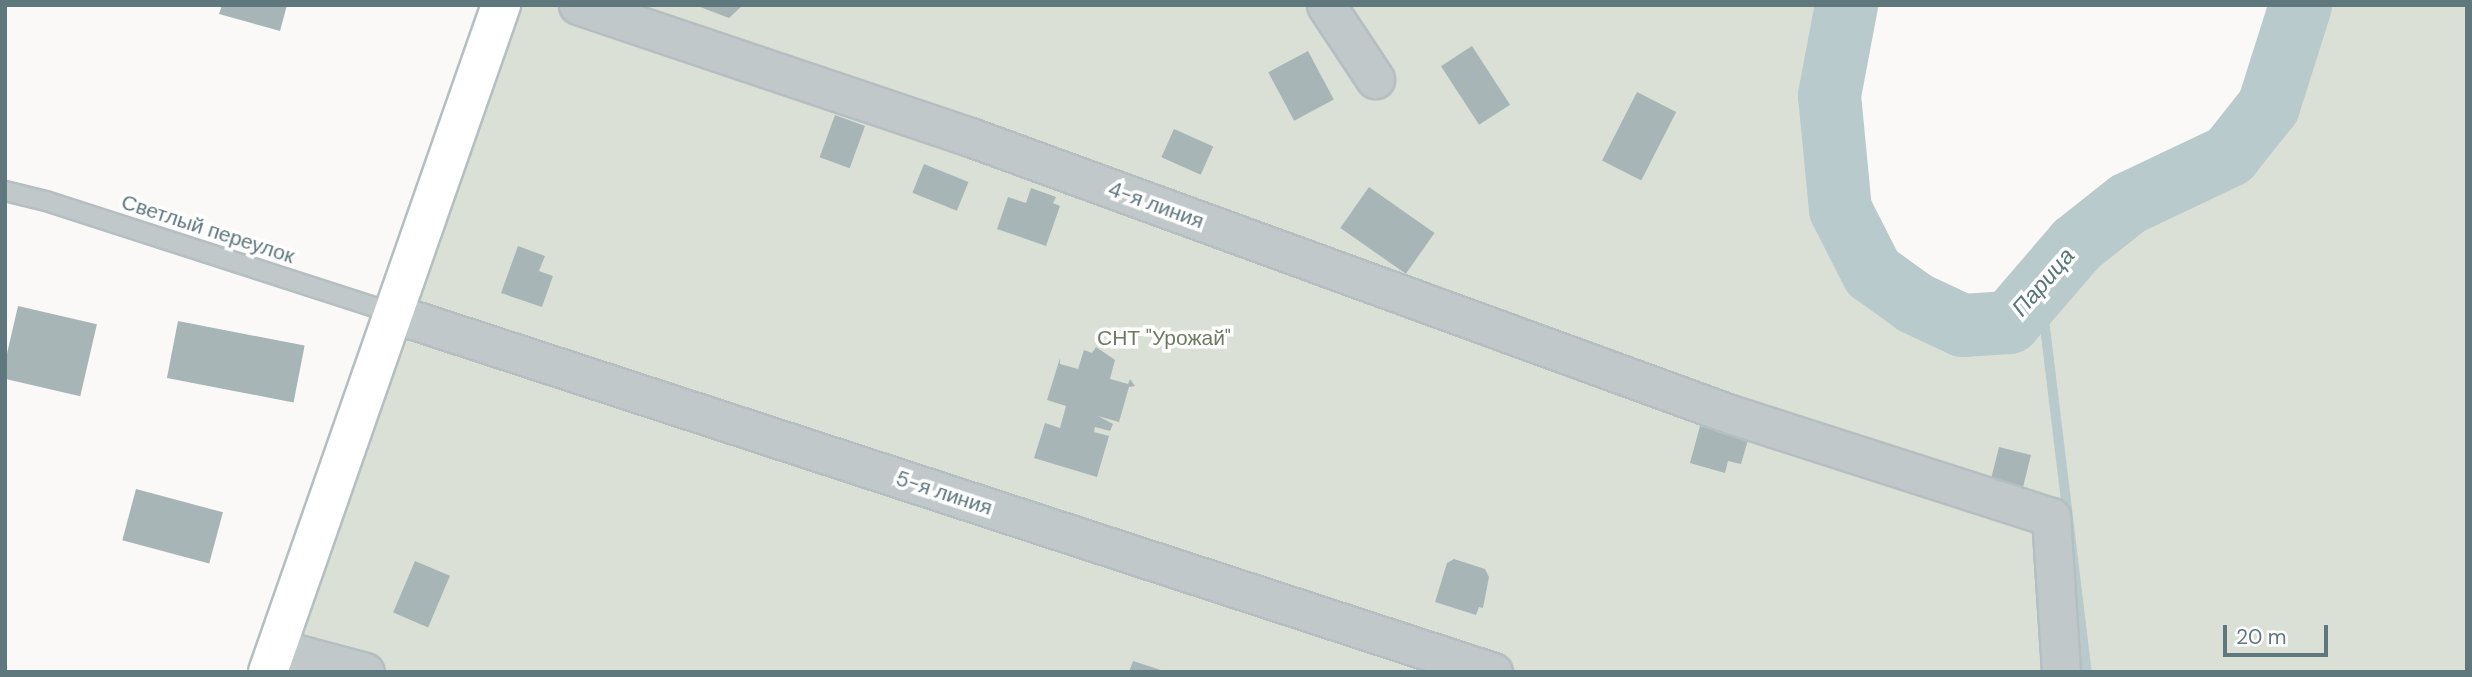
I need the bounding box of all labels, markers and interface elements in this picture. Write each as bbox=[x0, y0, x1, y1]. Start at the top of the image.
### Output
street label: 4-я линия bbox=[1105, 176, 1207, 234]
street label: Светлый переулок bbox=[118, 189, 298, 269]
water label: Парица bbox=[2006, 242, 2080, 322]
park label: СНТ "Урожай" bbox=[1097, 325, 1231, 351]
street label: 5-я линия bbox=[893, 466, 995, 520]
scale bar bbox=[2227, 610, 2332, 654]
text: 20 m bbox=[2236, 623, 2287, 651]

